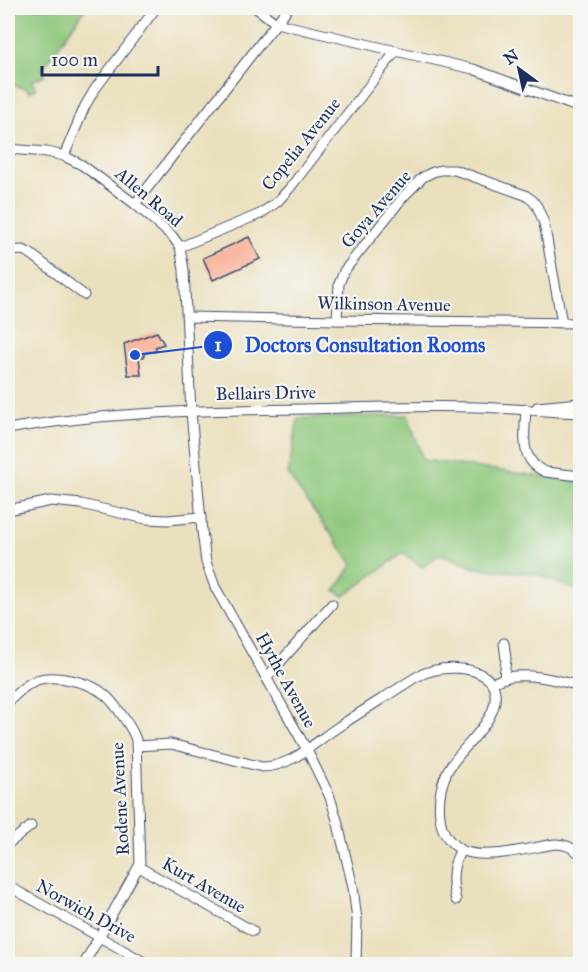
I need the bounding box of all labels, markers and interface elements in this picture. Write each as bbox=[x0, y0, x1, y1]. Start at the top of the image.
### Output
scale bar bbox=[42, 39, 158, 77]
north arrow bbox=[489, 39, 549, 99]
text: N bbox=[500, 45, 522, 69]
text: 100 m bbox=[51, 49, 98, 71]
street label: Copelia Avenue bbox=[257, 93, 345, 195]
street label: Allen Road bbox=[110, 162, 187, 232]
street label: Goya Avenue bbox=[336, 166, 416, 252]
street label: Wilkinson Avenue bbox=[317, 292, 451, 316]
callout: Doctors Consultation Rooms bbox=[203, 326, 497, 364]
text: Doctors Consultation Rooms bbox=[245, 333, 486, 357]
text: 1 bbox=[214, 334, 222, 356]
street label: Bellairs Drive bbox=[216, 381, 316, 405]
street label: Hythe Avenue bbox=[251, 629, 321, 731]
street label: Rodene Avenue bbox=[106, 742, 134, 856]
street label: Kurt Avenue bbox=[158, 852, 250, 918]
street label: Norwich Drive bbox=[32, 875, 140, 947]

